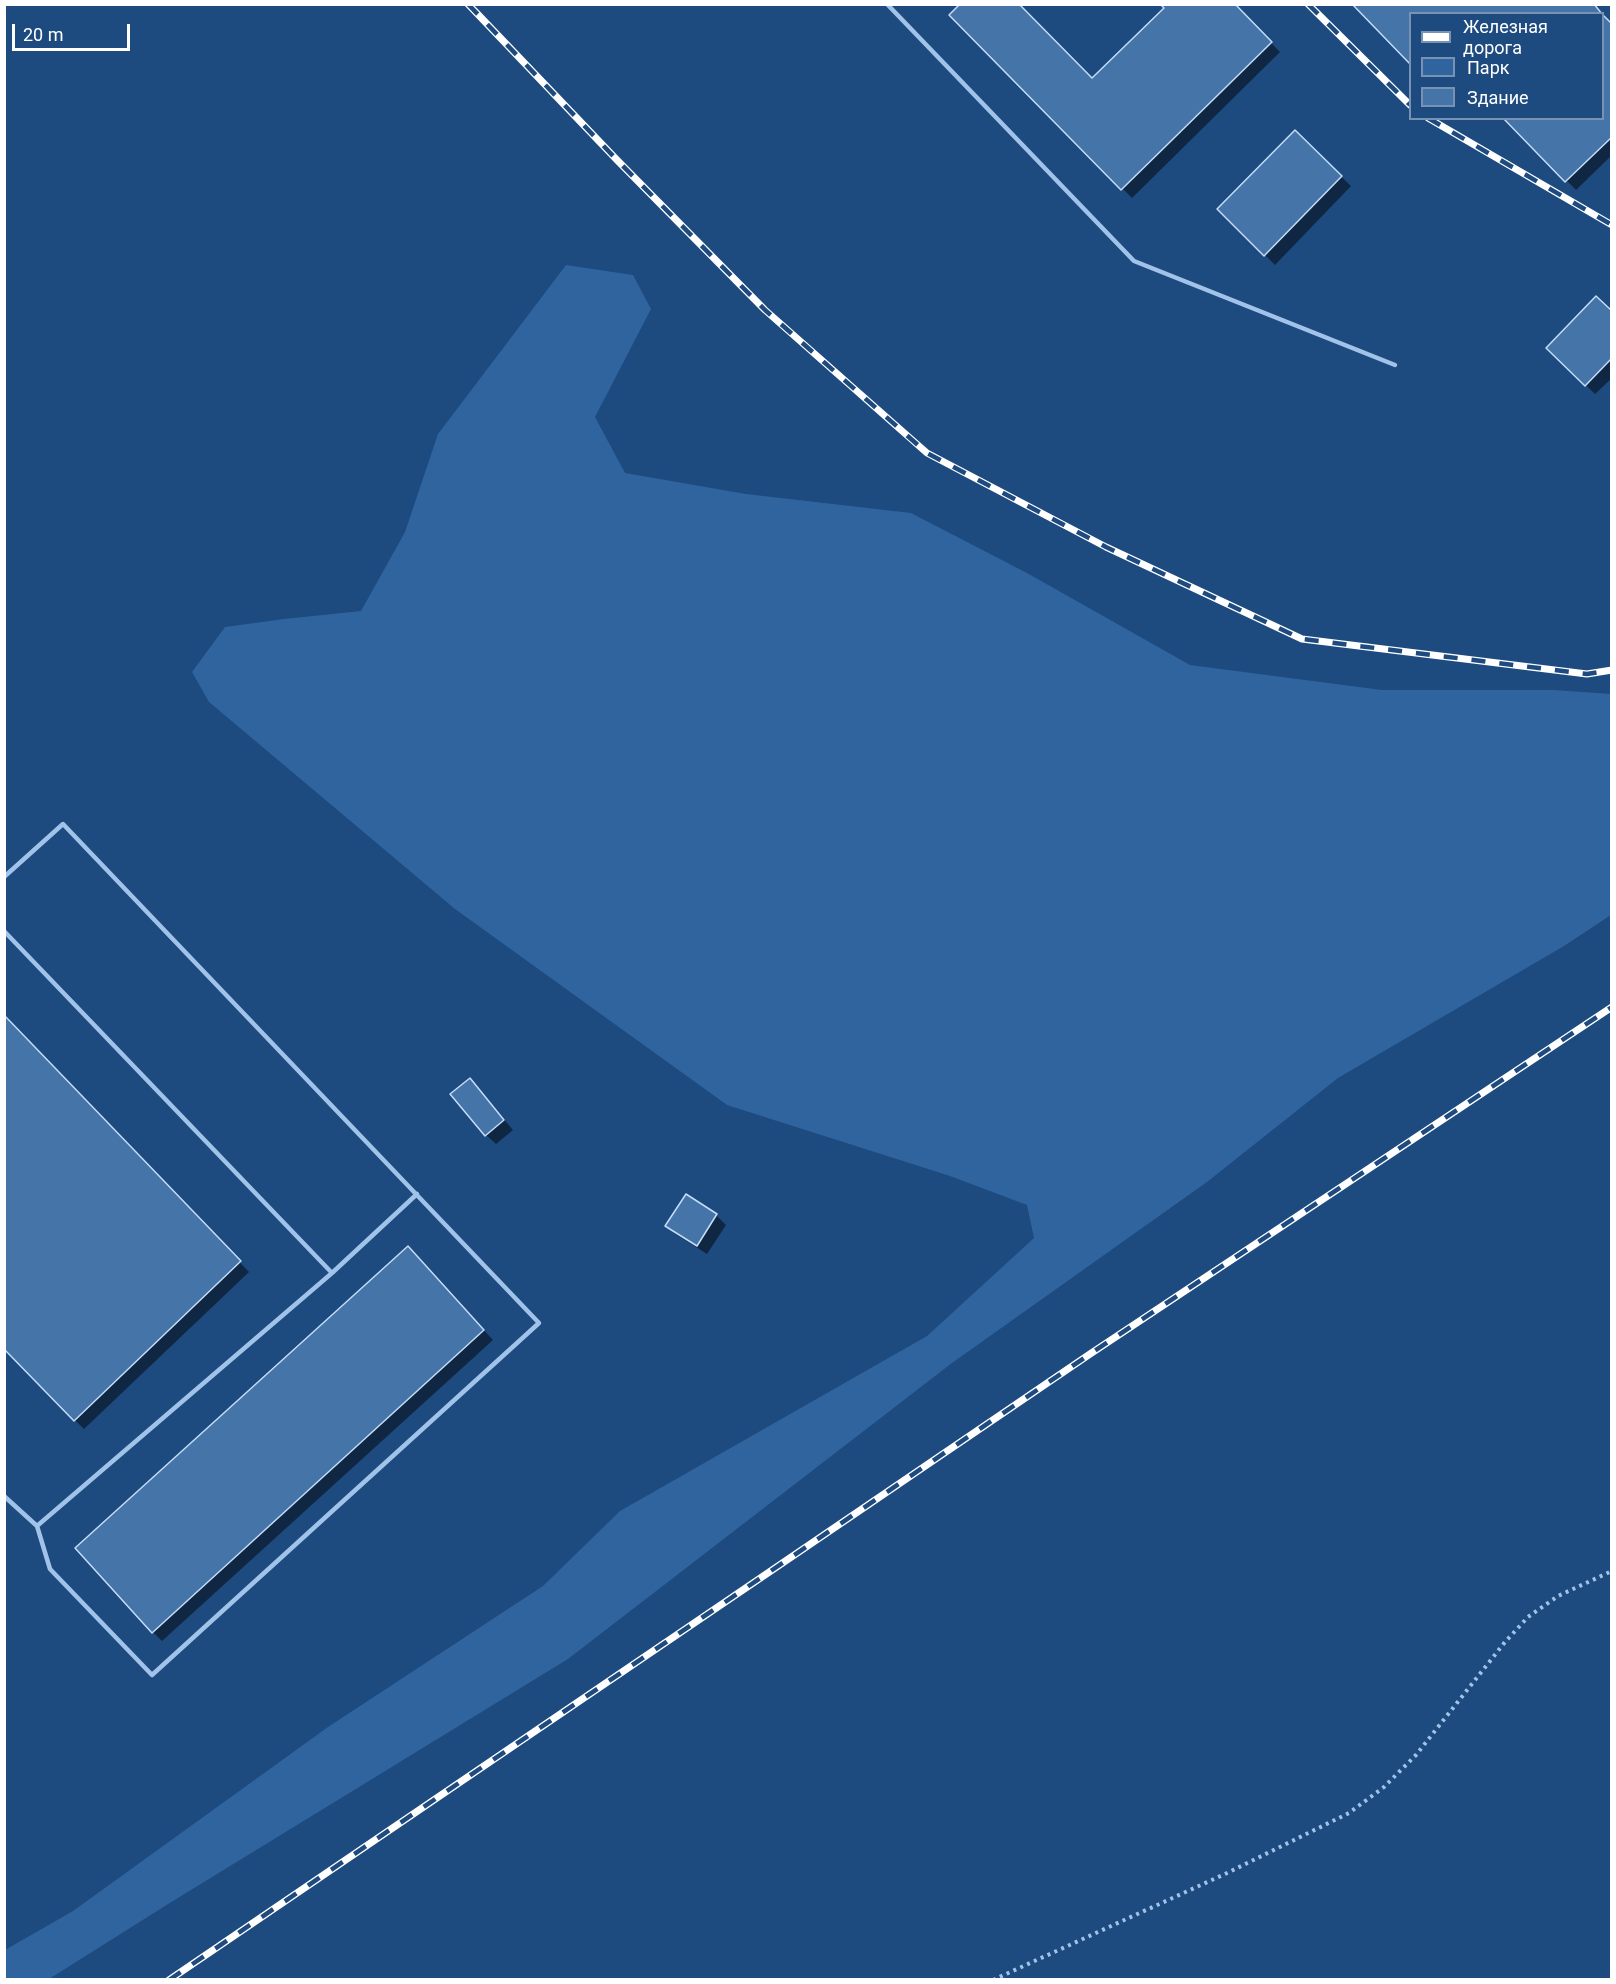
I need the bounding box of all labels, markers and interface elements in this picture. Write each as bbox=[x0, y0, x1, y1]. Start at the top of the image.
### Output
scale bar bbox=[15, 12, 134, 50]
legend bbox=[1409, 12, 1604, 120]
text: Железная дорога bbox=[1463, 16, 1548, 58]
text: 20 m bbox=[23, 24, 63, 45]
text: Парк bbox=[1467, 57, 1509, 78]
text: Здание bbox=[1467, 87, 1529, 108]

